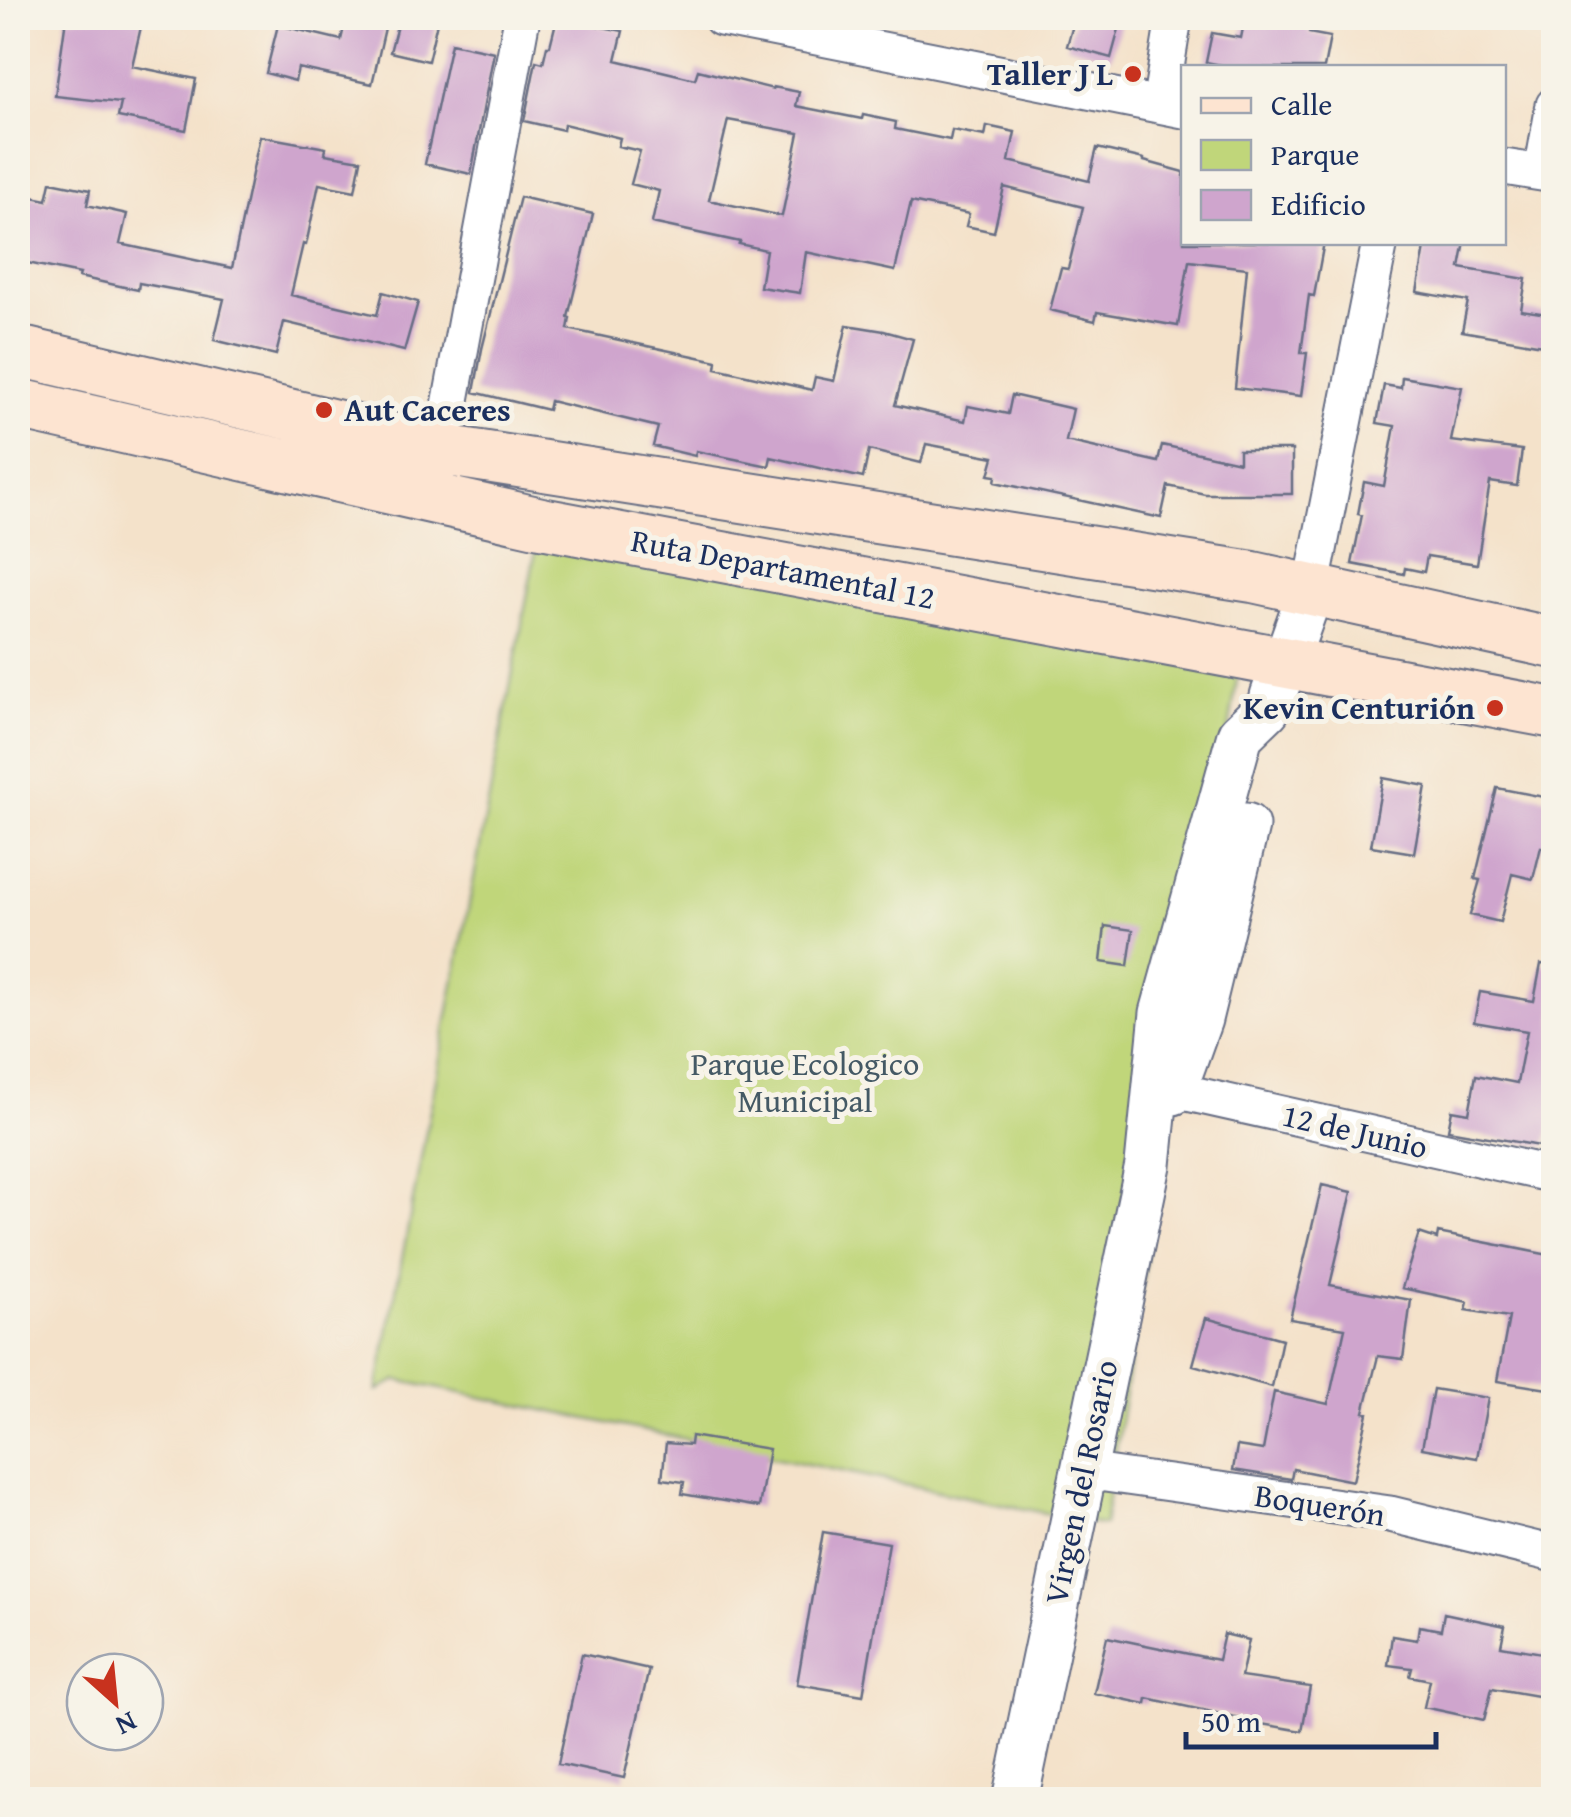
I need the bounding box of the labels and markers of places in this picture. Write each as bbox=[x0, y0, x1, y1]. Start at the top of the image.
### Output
place label: Taller J L bbox=[987, 50, 1113, 97]
marker: Taller J L bbox=[1122, 63, 1144, 85]
place label: Aut Caceres bbox=[344, 386, 511, 433]
marker: Aut Caceres bbox=[313, 399, 335, 421]
place label: Kevin Centurión bbox=[1243, 684, 1475, 731]
marker: Kevin Centurión bbox=[1484, 697, 1506, 719]

